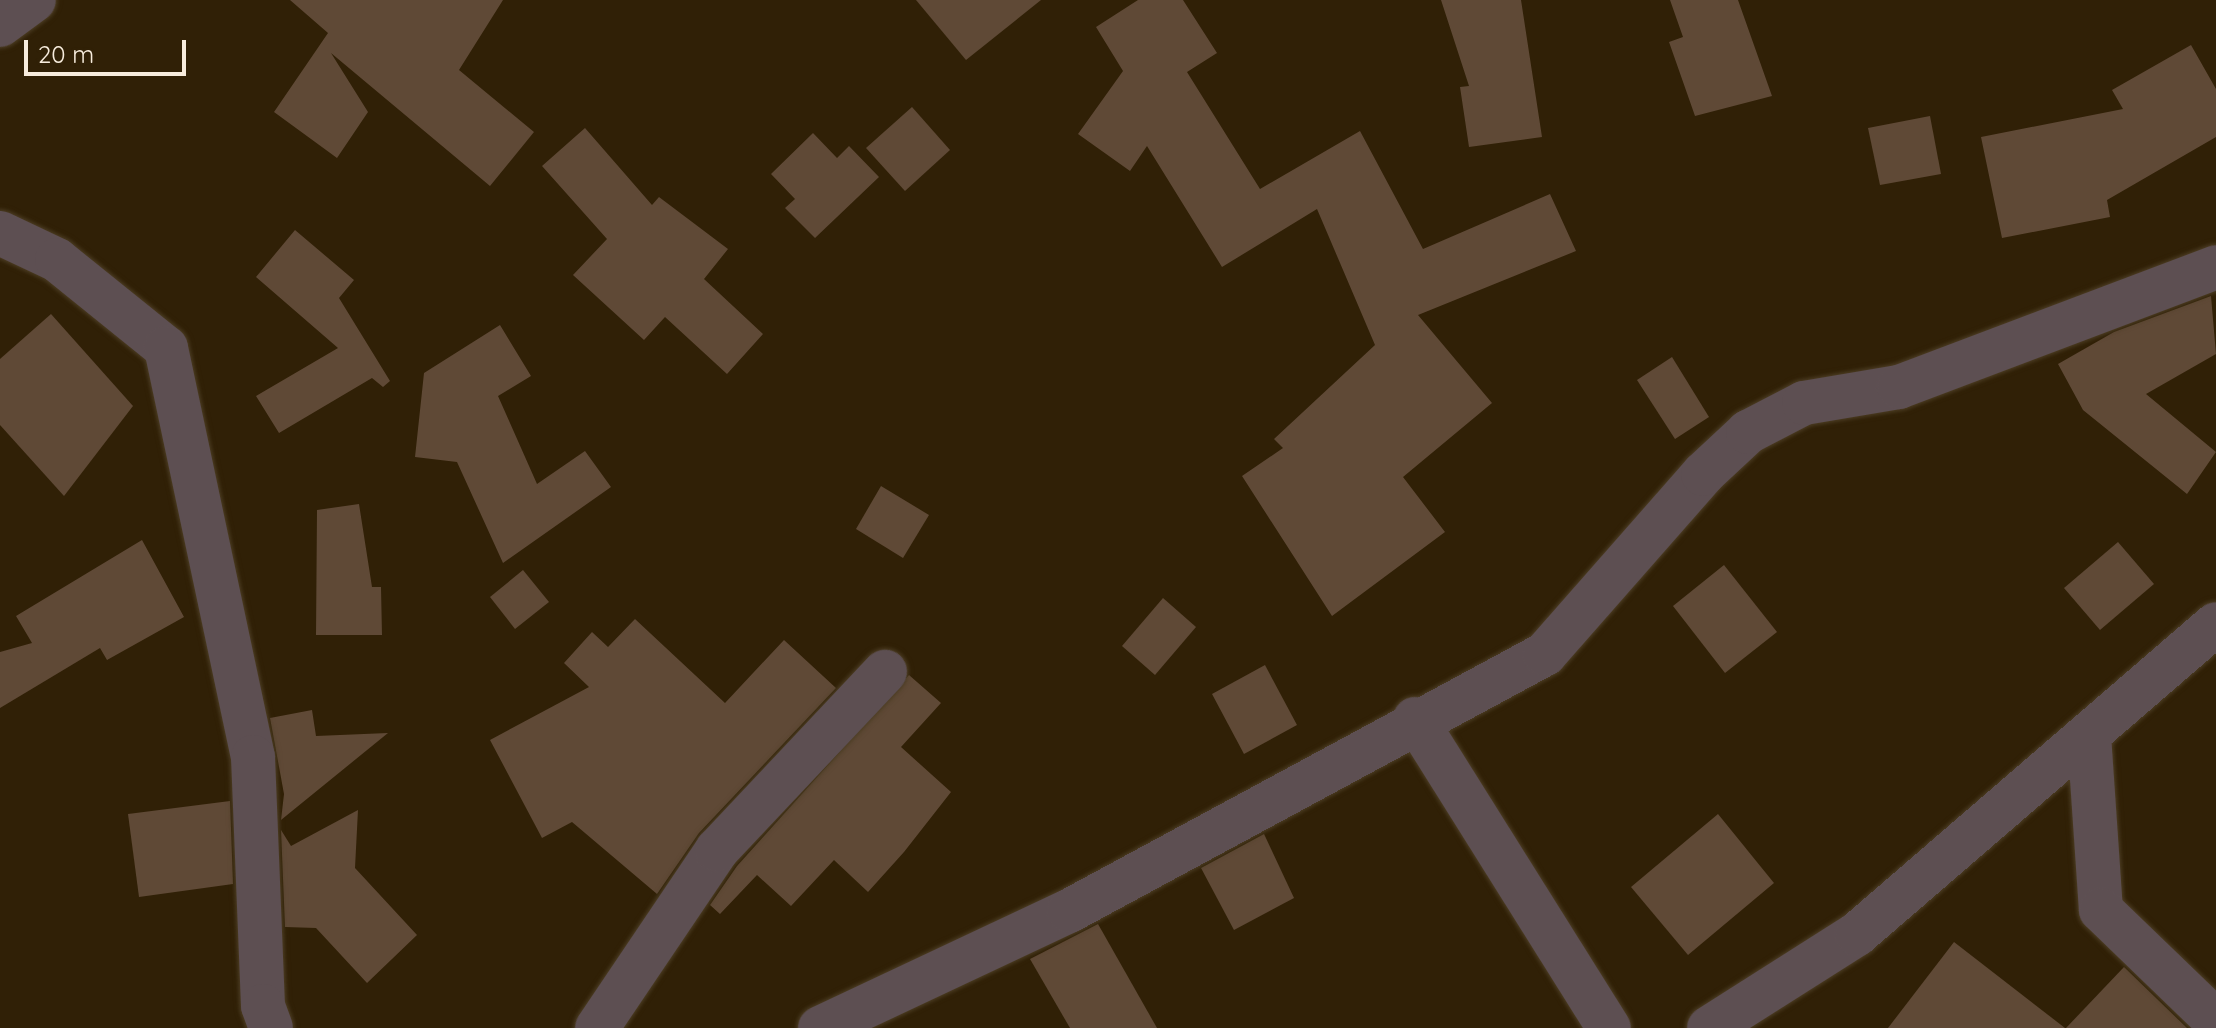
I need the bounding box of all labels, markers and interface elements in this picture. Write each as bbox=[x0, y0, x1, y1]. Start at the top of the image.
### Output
scale bar bbox=[28, 24, 190, 74]
text: 20 m bbox=[38, 39, 94, 69]

